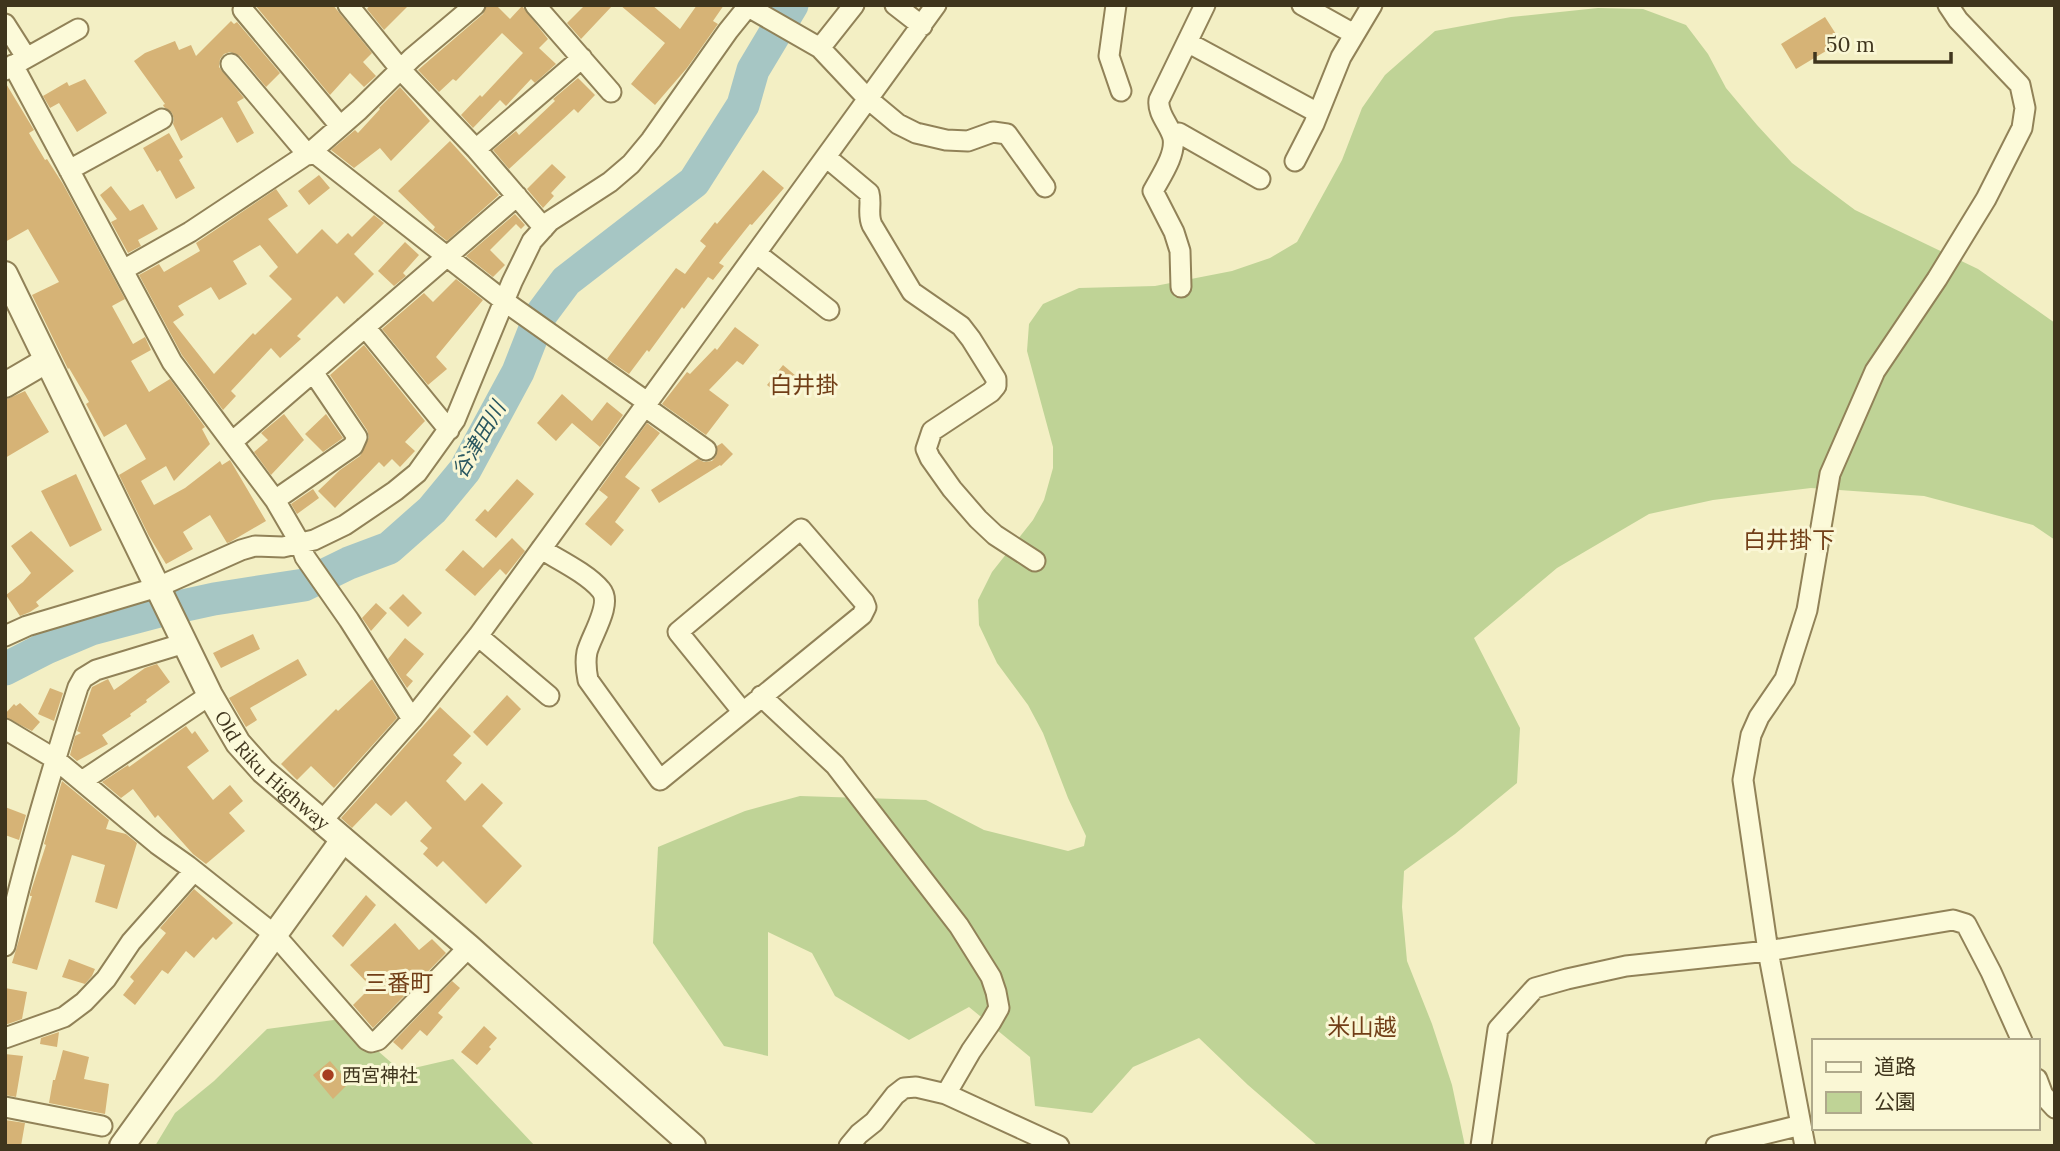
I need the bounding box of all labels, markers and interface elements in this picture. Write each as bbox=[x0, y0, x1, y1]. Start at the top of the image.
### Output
scale bar bbox=[1815, 21, 1952, 65]
text: 50 m bbox=[1826, 31, 1875, 58]
district label: 白井掛 bbox=[770, 370, 839, 399]
water label: 谷津田川 bbox=[446, 395, 512, 483]
district label: 白井掛下 bbox=[1743, 525, 1835, 554]
street label: Old Riku Highway bbox=[210, 706, 335, 835]
district label: 三番町 bbox=[365, 968, 434, 997]
district label: 米山越 bbox=[1328, 1012, 1397, 1041]
legend bbox=[1812, 1039, 2039, 1130]
text: 道路 bbox=[1874, 1053, 1916, 1080]
place label: 西宮神社 bbox=[342, 1063, 418, 1087]
marker: 西宮神社 bbox=[320, 1067, 336, 1083]
text: 公園 bbox=[1874, 1088, 1916, 1115]

